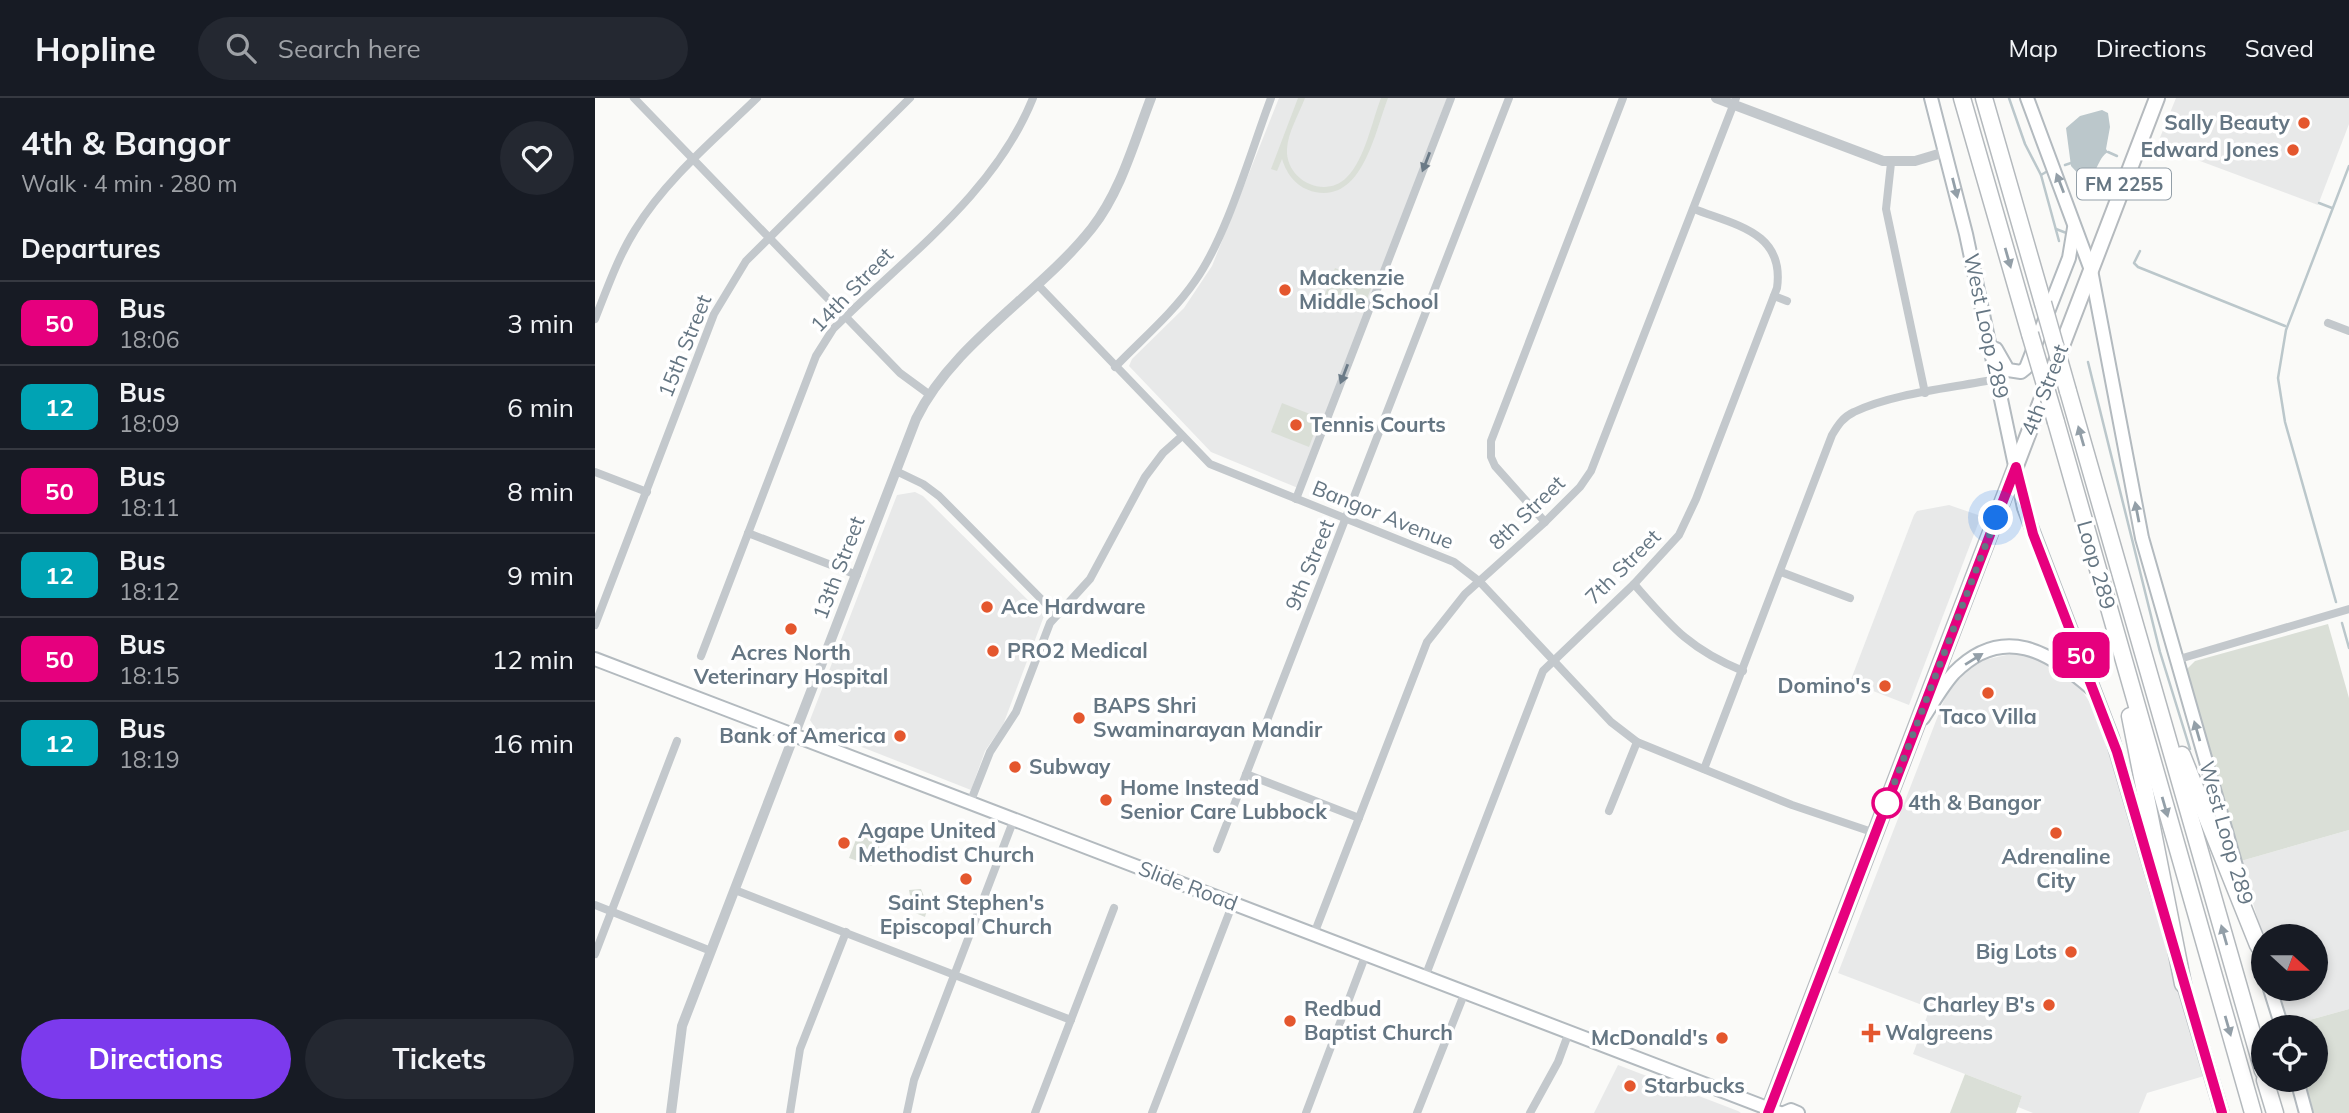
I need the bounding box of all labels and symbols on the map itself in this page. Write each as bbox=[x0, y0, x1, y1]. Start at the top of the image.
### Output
place label: Sally Beauty bbox=[2164, 109, 2291, 135]
marker: Sally Beauty bbox=[2296, 115, 2312, 131]
place label: Edward Jones bbox=[2141, 136, 2279, 162]
marker: Edward Jones bbox=[2285, 142, 2301, 158]
one-way arrow bbox=[1421, 151, 1432, 172]
road number: FM 2255 bbox=[2077, 169, 2171, 200]
one-way arrow bbox=[2055, 172, 2066, 193]
one-way arrow bbox=[1950, 177, 1961, 199]
street label: 14th Street bbox=[804, 241, 898, 337]
one-way arrow bbox=[2003, 247, 2014, 269]
street label: West Loop 289 bbox=[1959, 251, 2015, 401]
place label: Mackenzie Middle School bbox=[1299, 264, 1439, 314]
marker: Mackenzie Middle School bbox=[1277, 282, 1293, 298]
street label: 15th Street bbox=[652, 290, 716, 401]
street label: 4th Street bbox=[2015, 340, 2073, 439]
one-way arrow bbox=[1339, 364, 1350, 385]
place label: Tennis Courts bbox=[1310, 411, 1446, 437]
marker: Tennis Courts bbox=[1288, 417, 1304, 433]
one-way arrow bbox=[2075, 425, 2085, 446]
street label: 8th Street bbox=[1483, 470, 1570, 555]
street label: Bangor Avenue bbox=[1309, 474, 1458, 554]
your location bbox=[1978, 500, 2013, 535]
one-way arrow bbox=[2131, 501, 2142, 523]
street label: 13th Street bbox=[807, 512, 870, 623]
street label: 9th Street bbox=[1279, 515, 1339, 614]
street label: Loop 289 bbox=[2072, 517, 2122, 612]
street label: 7th Street bbox=[1579, 523, 1665, 609]
place label: Ace Hardware bbox=[1001, 593, 1146, 619]
marker: Ace Hardware bbox=[979, 599, 995, 615]
marker: Acres North Veterinary Hospital bbox=[783, 621, 799, 637]
line badge: 50 bbox=[2049, 632, 2113, 678]
place label: PRO2 Medical bbox=[1007, 637, 1148, 663]
place label: Acres North Veterinary Hospital bbox=[693, 639, 888, 689]
marker: PRO2 Medical bbox=[985, 643, 1001, 659]
one-way arrow bbox=[1964, 653, 1983, 666]
place label: Domino's bbox=[1777, 672, 1871, 698]
marker: Domino's bbox=[1877, 678, 1893, 694]
marker: Taco Villa bbox=[1980, 685, 1996, 701]
place label: BAPS Shri Swaminarayan Mandir bbox=[1093, 692, 1323, 742]
place label: Taco Villa bbox=[1939, 703, 2037, 729]
marker: BAPS Shri Swaminarayan Mandir bbox=[1071, 710, 1087, 726]
one-way arrow bbox=[2191, 720, 2202, 742]
place label: Bank of America bbox=[719, 722, 886, 748]
marker: Bank of America bbox=[892, 728, 908, 744]
place label: Subway bbox=[1029, 753, 1111, 779]
street label: West Loop 289 bbox=[2194, 758, 2260, 907]
marker: Subway bbox=[1007, 759, 1023, 775]
place label: Home Instead Senior Care Lubbock bbox=[1120, 774, 1327, 824]
marker: 4th & Bangor bbox=[1872, 788, 1902, 818]
place label: 4th & Bangor bbox=[1908, 789, 2042, 815]
marker: Home Instead Senior Care Lubbock bbox=[1098, 792, 1114, 808]
one-way arrow bbox=[2161, 797, 2171, 818]
place label: Agape United Methodist Church bbox=[858, 817, 1034, 867]
marker: Adrenaline City bbox=[2048, 825, 2064, 841]
marker: Agape United Methodist Church bbox=[836, 835, 852, 851]
place label: Adrenaline City bbox=[2001, 843, 2111, 893]
street label: Slide Road bbox=[1135, 854, 1242, 916]
marker: Saint Stephen's Episcopal Church bbox=[958, 871, 974, 887]
place label: Saint Stephen's Episcopal Church bbox=[880, 889, 1052, 939]
one-way arrow bbox=[2218, 924, 2228, 945]
north arrow bbox=[2251, 924, 2327, 1001]
place label: Big Lots bbox=[1976, 938, 2057, 964]
marker: Big Lots bbox=[2063, 944, 2079, 960]
place label: Charley B's bbox=[1923, 991, 2035, 1017]
place label: Redbud Baptist Church bbox=[1304, 995, 1453, 1045]
marker: Charley B's bbox=[2041, 997, 2057, 1013]
marker: Redbud Baptist Church bbox=[1282, 1013, 1298, 1029]
one-way arrow bbox=[2223, 1015, 2234, 1037]
place label: Walgreens bbox=[1885, 1019, 1993, 1045]
place label: McDonald's bbox=[1591, 1024, 1708, 1050]
marker: Walgreens bbox=[1863, 1025, 1879, 1041]
marker: McDonald's bbox=[1714, 1030, 1730, 1046]
place label: Starbucks bbox=[1644, 1072, 1745, 1098]
marker: Starbucks bbox=[1622, 1078, 1638, 1094]

